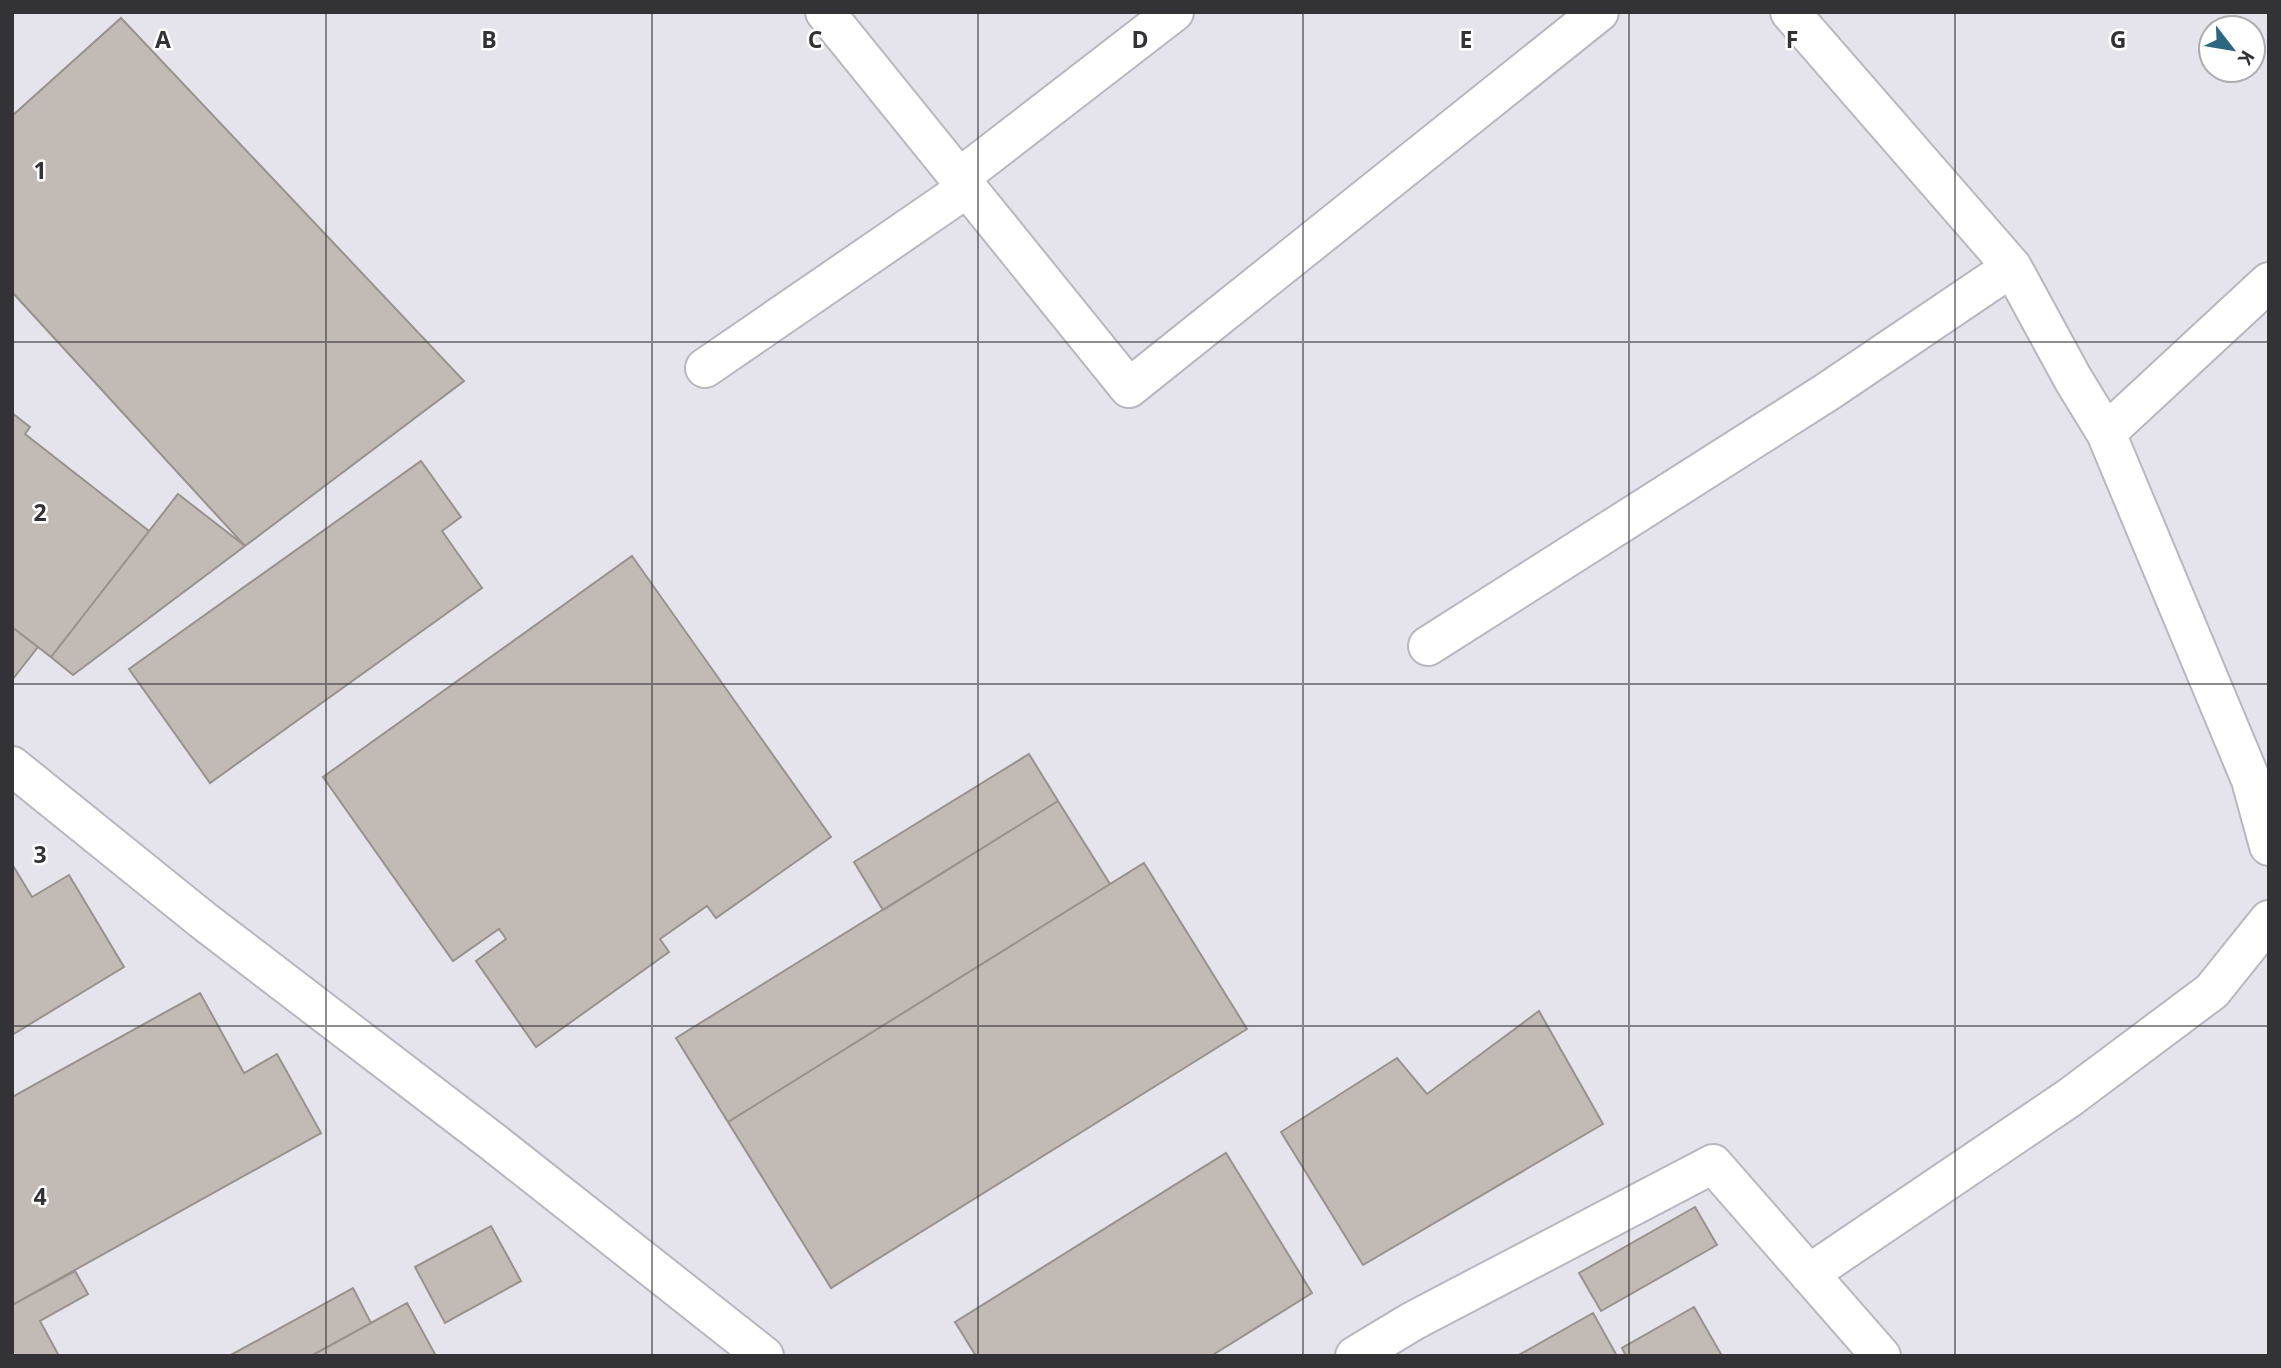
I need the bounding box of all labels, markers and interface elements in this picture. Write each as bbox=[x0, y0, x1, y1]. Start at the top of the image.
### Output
north arrow bbox=[2197, 14, 2267, 84]
text: A bbox=[155, 23, 171, 55]
text: B bbox=[481, 23, 497, 55]
text: C bbox=[808, 23, 822, 55]
text: D bbox=[1131, 23, 1149, 55]
text: E bbox=[1460, 23, 1472, 55]
text: F bbox=[1786, 23, 1798, 55]
text: G bbox=[2110, 23, 2126, 55]
text: K bbox=[2232, 46, 2261, 70]
text: 1 bbox=[33, 154, 47, 186]
text: 2 bbox=[33, 496, 47, 528]
text: 3 bbox=[33, 838, 47, 870]
text: 4 bbox=[33, 1180, 47, 1212]

